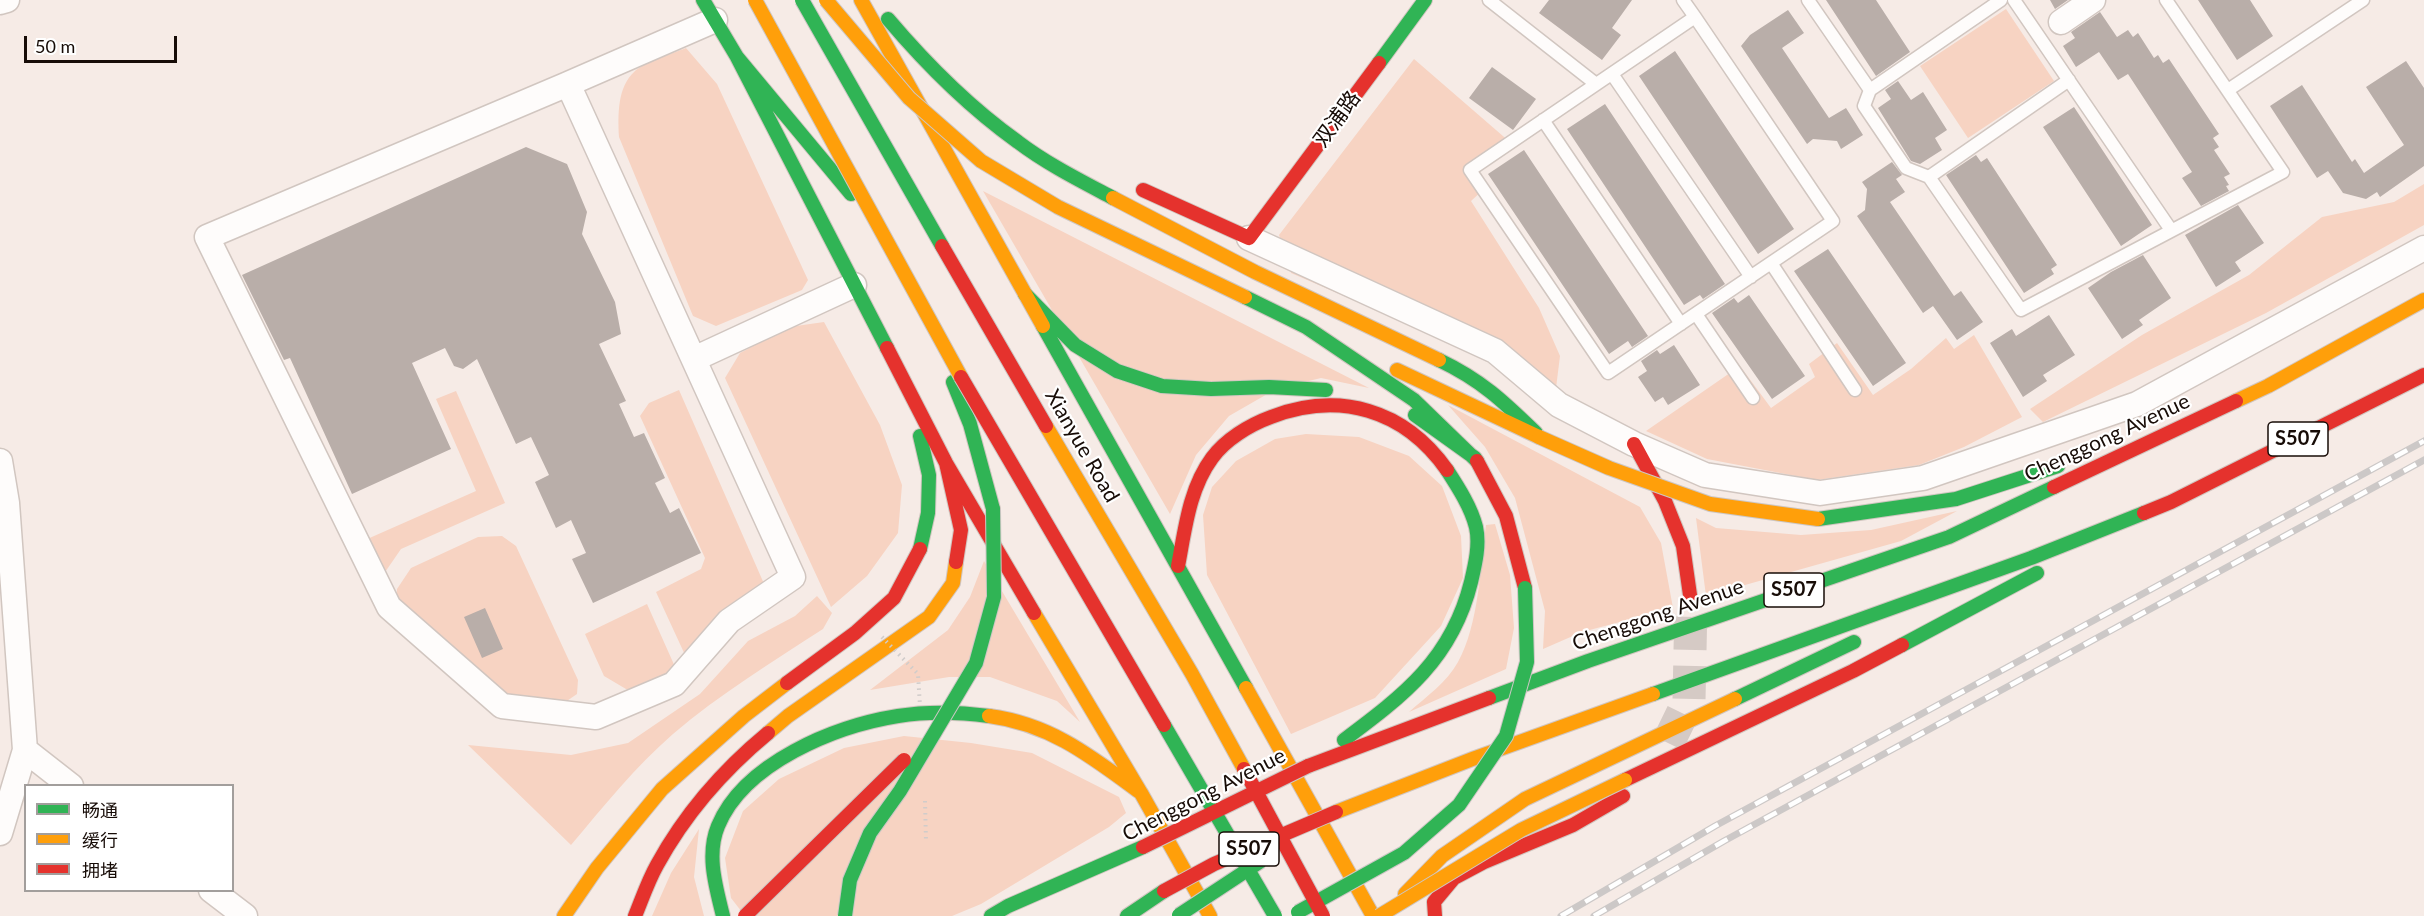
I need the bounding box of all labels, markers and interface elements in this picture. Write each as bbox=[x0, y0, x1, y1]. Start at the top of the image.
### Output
scale bar bbox=[27, 24, 180, 62]
text: 50 m bbox=[35, 35, 75, 57]
street label: 双浦路 bbox=[1308, 86, 1366, 152]
street label: Xianyue Road bbox=[1040, 385, 1124, 507]
street label: Chenggong Avenue bbox=[2020, 389, 2194, 487]
road number: S507 bbox=[2268, 422, 2328, 456]
road number: S507 bbox=[1764, 573, 1824, 607]
street label: Chenggong Avenue bbox=[1569, 574, 1747, 656]
street label: Chenggong Avenue bbox=[1118, 743, 1290, 847]
legend bbox=[24, 784, 234, 892]
text: 畅通 bbox=[82, 799, 118, 821]
text: 缓行 bbox=[82, 829, 118, 851]
road number: S507 bbox=[1219, 832, 1279, 866]
text: 拥堵 bbox=[82, 859, 118, 881]

